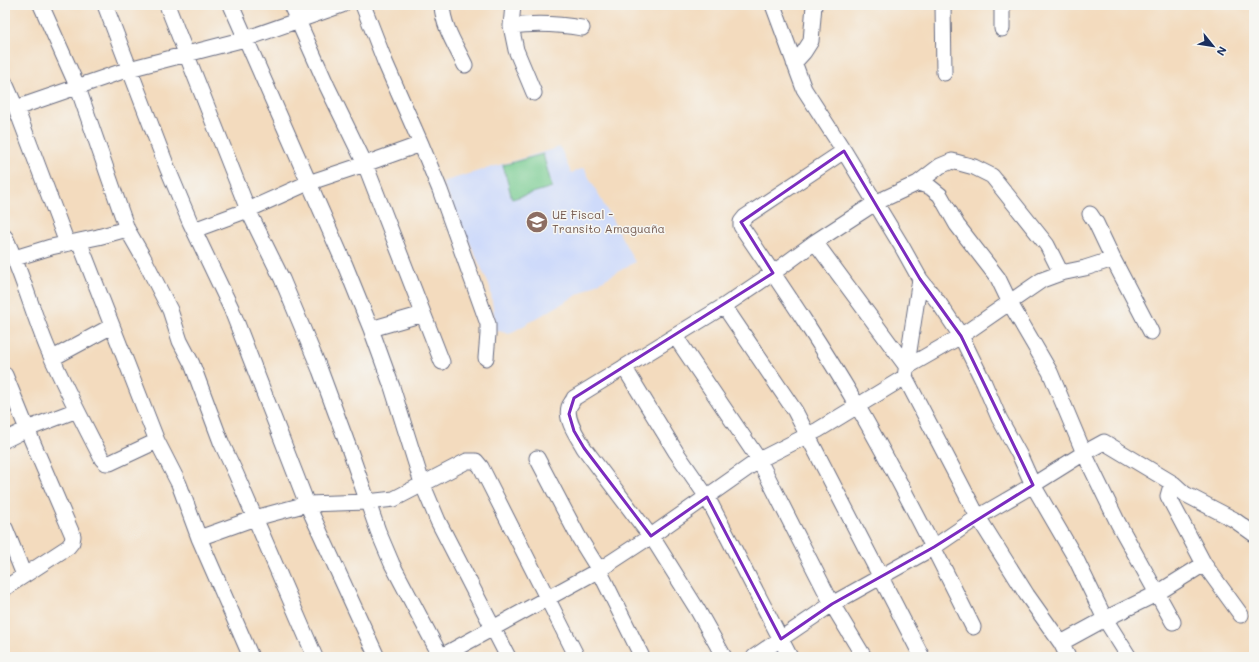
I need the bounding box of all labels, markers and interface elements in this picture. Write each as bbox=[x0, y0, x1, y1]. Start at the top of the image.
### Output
north arrow bbox=[1193, 26, 1233, 66]
text: N bbox=[1214, 44, 1231, 59]
place label: UE Fiscal - Transito Amaguaña bbox=[552, 206, 665, 236]
school or university icon: UE Fiscal - Transito Amaguaña bbox=[524, 209, 550, 235]

